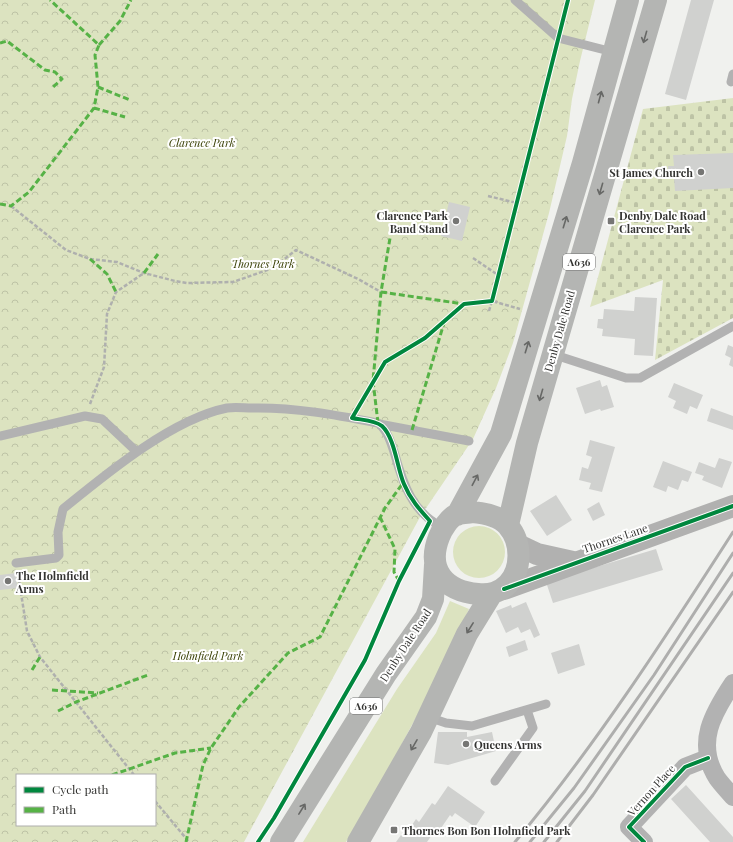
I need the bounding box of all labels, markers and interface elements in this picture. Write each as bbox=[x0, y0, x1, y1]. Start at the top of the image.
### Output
one-way arrow bbox=[641, 31, 648, 44]
one-way arrow bbox=[597, 91, 605, 104]
park label: Clarence Park bbox=[169, 135, 236, 150]
place label: St James Church bbox=[609, 165, 693, 180]
marker: St James Church bbox=[696, 167, 706, 177]
one-way arrow bbox=[597, 182, 604, 195]
place label: Clarence Park Band Stand bbox=[376, 208, 449, 236]
place label: Denby Dale Road Clarence Park bbox=[619, 208, 706, 236]
marker: Clarence Park Band Stand bbox=[451, 216, 461, 226]
one-way arrow bbox=[562, 216, 569, 229]
marker: Denby Dale Road Clarence Park bbox=[606, 216, 616, 226]
road number: A636 bbox=[563, 254, 595, 270]
park label: Thornes Park bbox=[231, 256, 295, 271]
street label: Denby Dale Road bbox=[540, 288, 578, 373]
one-way arrow bbox=[524, 340, 531, 353]
one-way arrow bbox=[537, 388, 544, 401]
one-way arrow bbox=[472, 474, 480, 486]
street label: Thornes Lane bbox=[580, 520, 650, 556]
place label: The Holmfield Arms bbox=[15, 568, 89, 596]
marker: The Holmfield Arms bbox=[3, 576, 13, 586]
street label: Denby Dale Road bbox=[376, 605, 434, 684]
one-way arrow bbox=[466, 622, 474, 634]
park label: Holmfield Park bbox=[172, 648, 244, 663]
road number: A636 bbox=[350, 698, 382, 714]
place label: Queens Arms bbox=[474, 737, 542, 752]
one-way arrow bbox=[409, 739, 417, 751]
marker: Queens Arms bbox=[461, 739, 471, 749]
street label: Vernon Place bbox=[623, 761, 678, 820]
legend bbox=[16, 774, 156, 826]
text: Cycle path bbox=[52, 781, 109, 797]
text: Path bbox=[52, 801, 76, 817]
one-way arrow bbox=[298, 803, 306, 815]
place label: Thornes Bon Bon Holmfield Park bbox=[402, 823, 571, 838]
marker: Thornes Bon Bon Holmfield Park bbox=[389, 825, 399, 835]

